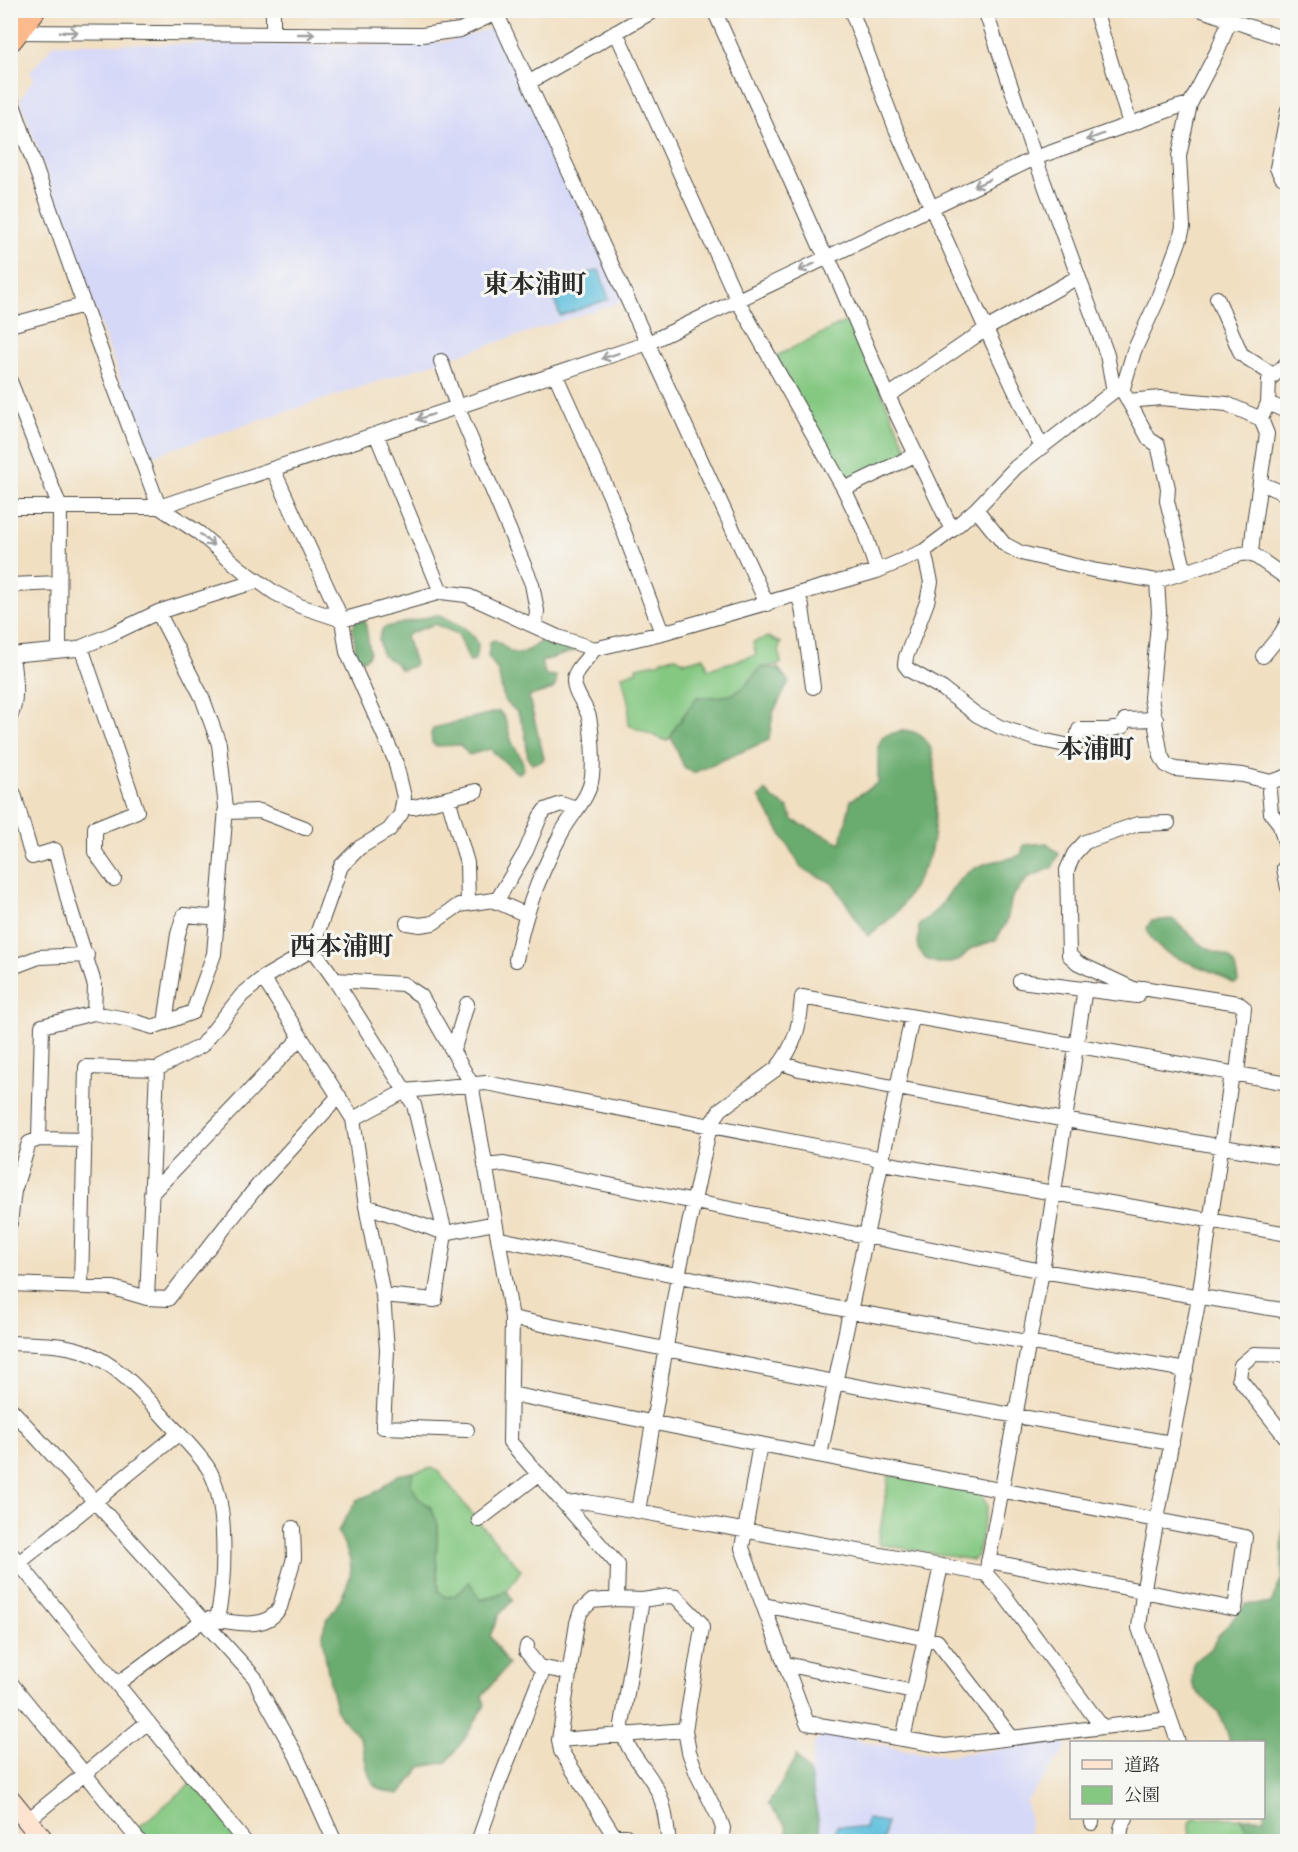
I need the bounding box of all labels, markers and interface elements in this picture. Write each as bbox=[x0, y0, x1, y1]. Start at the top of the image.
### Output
one-way arrow bbox=[58, 26, 78, 38]
one-way arrow bbox=[295, 28, 315, 40]
one-way arrow bbox=[1086, 132, 1105, 143]
one-way arrow bbox=[974, 178, 992, 189]
one-way arrow bbox=[798, 262, 816, 274]
district label: 東本浦町 bbox=[483, 264, 587, 303]
one-way arrow bbox=[601, 351, 620, 362]
one-way arrow bbox=[416, 413, 435, 424]
one-way arrow bbox=[200, 533, 215, 547]
district label: 本浦町 bbox=[1057, 729, 1135, 768]
district label: 西本浦町 bbox=[290, 926, 394, 965]
legend bbox=[1070, 1741, 1265, 1819]
text: 道路 bbox=[1124, 1751, 1160, 1778]
text: 公園 bbox=[1124, 1781, 1160, 1808]

